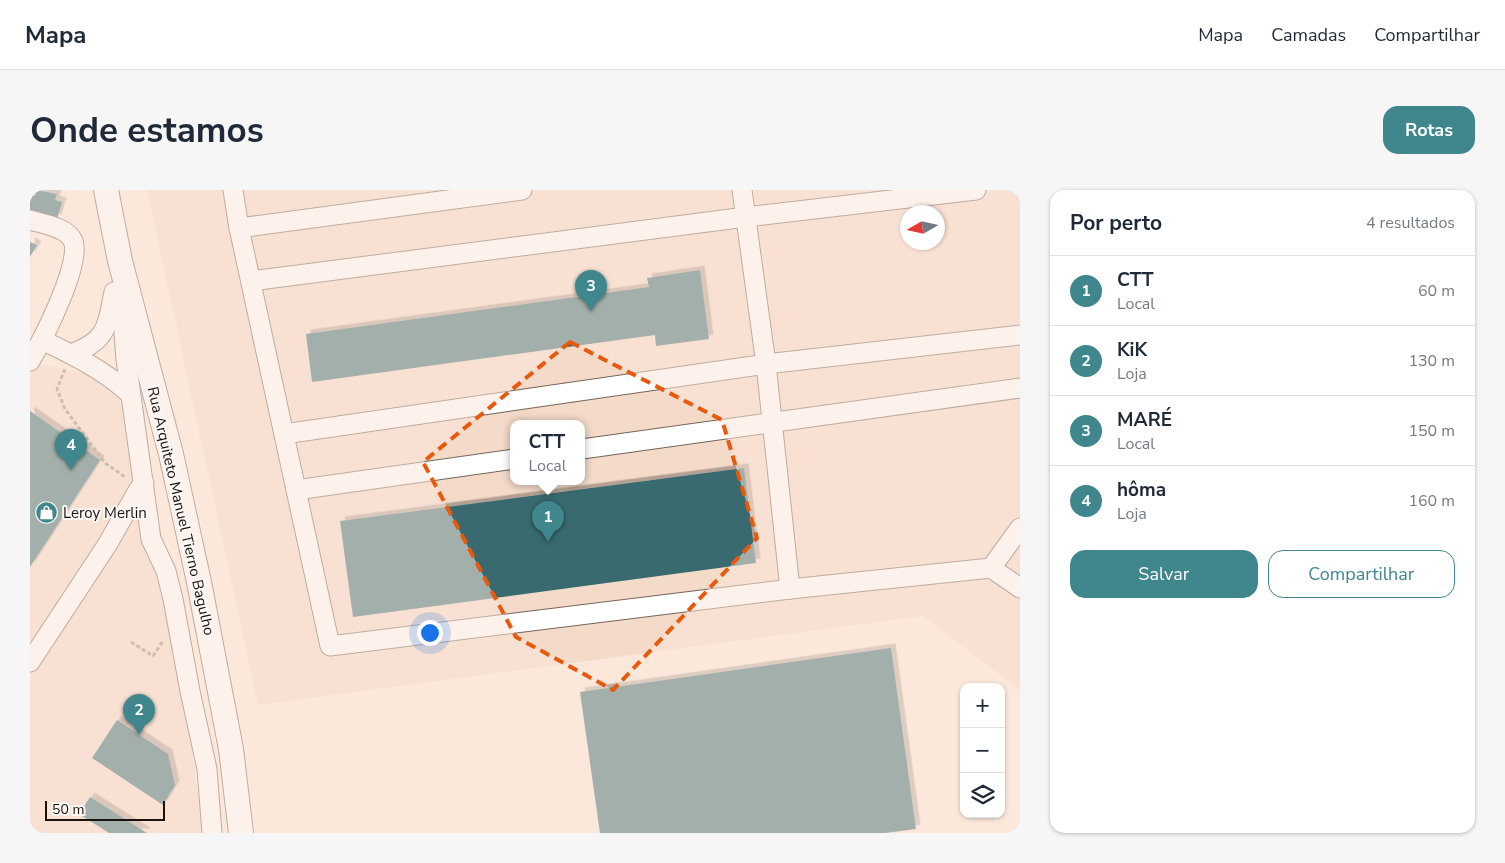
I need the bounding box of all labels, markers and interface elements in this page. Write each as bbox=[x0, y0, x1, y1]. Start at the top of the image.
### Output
text: Mapa bbox=[25, 19, 87, 51]
text: Mapa bbox=[1198, 23, 1243, 47]
text: Camadas bbox=[1271, 23, 1346, 47]
text: Compartilhar bbox=[1374, 23, 1480, 47]
button: Rotas bbox=[1383, 106, 1475, 154]
text: Onde estamos bbox=[30, 107, 264, 154]
north arrow bbox=[900, 205, 945, 250]
text: Por perto bbox=[1070, 209, 1162, 237]
text: 4 resultados bbox=[1366, 212, 1455, 234]
text: CTT bbox=[1117, 267, 1154, 293]
pin: 3 bbox=[575, 270, 607, 311]
text: 1 bbox=[1081, 280, 1091, 302]
text: 60 m bbox=[1418, 280, 1455, 302]
text: Local bbox=[1117, 293, 1155, 315]
text: KiK bbox=[1117, 337, 1147, 363]
text: 2 bbox=[1081, 350, 1091, 372]
text: 130 m bbox=[1408, 350, 1455, 372]
text: Loja bbox=[1117, 363, 1147, 385]
street label: Rua Arquiteto Manuel Tierno Bagulho bbox=[143, 385, 219, 637]
text: MARÉ bbox=[1117, 407, 1172, 433]
popup bbox=[510, 420, 585, 485]
text: 3 bbox=[1081, 420, 1091, 442]
text: 150 m bbox=[1408, 420, 1455, 442]
pin: 4 bbox=[55, 429, 87, 470]
text: CTT bbox=[528, 429, 565, 455]
text: Local bbox=[1117, 433, 1155, 455]
text: Local bbox=[528, 455, 567, 477]
text: hôma bbox=[1117, 477, 1166, 503]
text: 4 bbox=[1081, 490, 1091, 512]
text: 160 m bbox=[1408, 490, 1455, 512]
shop icon: Leroy Merlin bbox=[35, 501, 59, 525]
pin: 1 bbox=[532, 501, 564, 542]
place label: Leroy Merlin bbox=[63, 503, 147, 523]
text: Loja bbox=[1117, 503, 1147, 525]
button: Salvar bbox=[1070, 550, 1258, 598]
button: Compartilhar bbox=[1268, 550, 1455, 598]
your location bbox=[417, 620, 443, 646]
map controls bbox=[960, 683, 1005, 818]
button: + bbox=[960, 683, 1005, 728]
pin: 2 bbox=[123, 694, 155, 735]
button: − bbox=[960, 728, 1005, 773]
button: layers bbox=[960, 773, 1005, 818]
scale bar bbox=[45, 798, 165, 821]
text: 50 m bbox=[52, 800, 84, 819]

